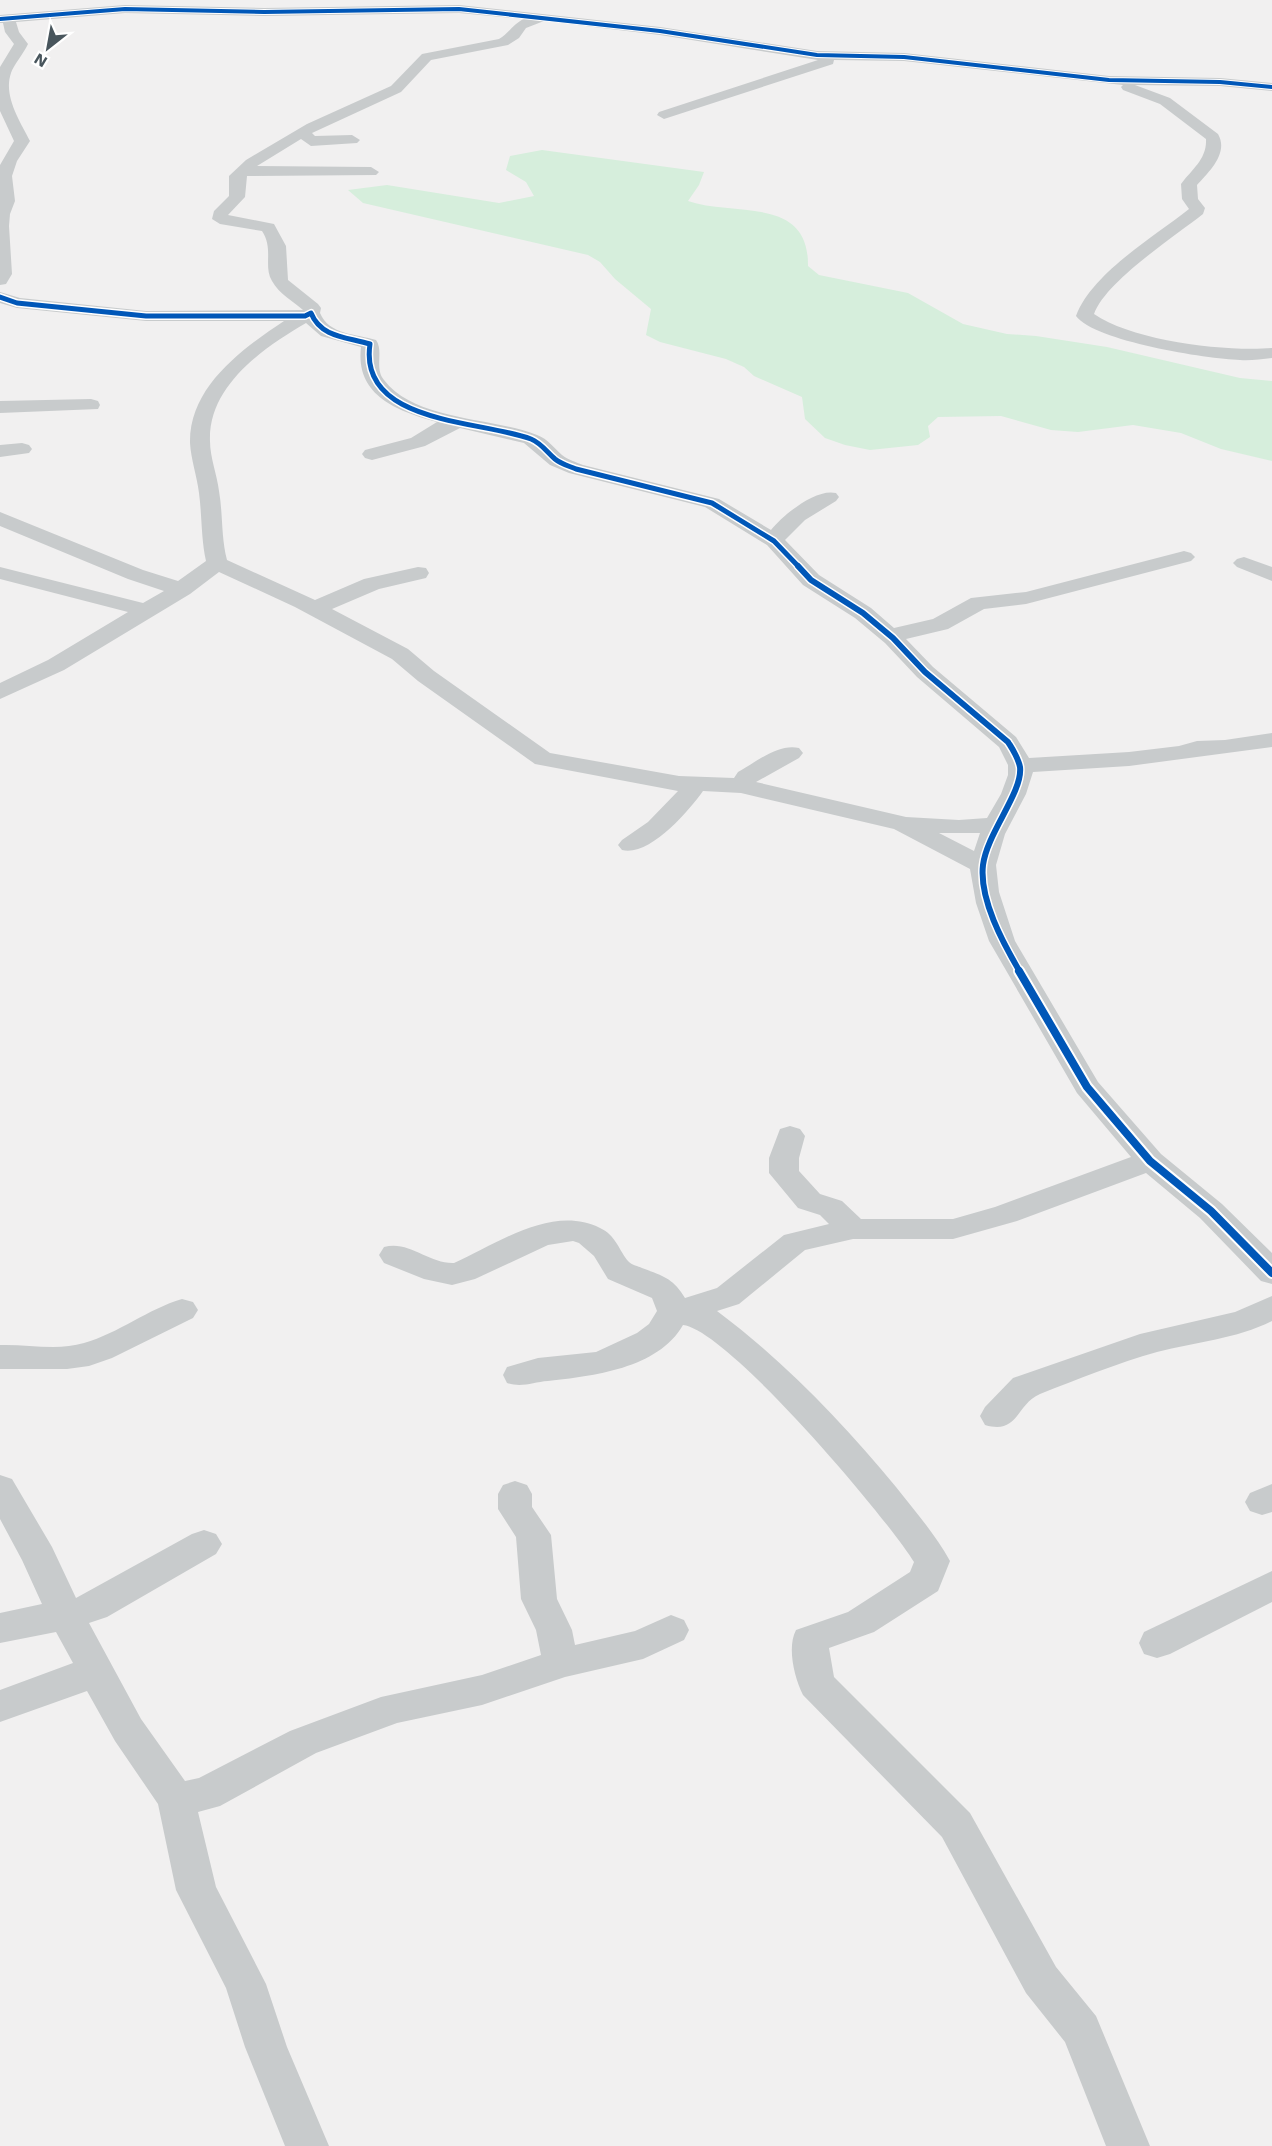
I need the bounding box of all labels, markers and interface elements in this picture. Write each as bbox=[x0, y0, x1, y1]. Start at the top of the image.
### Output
north arrow bbox=[18, 18, 78, 78]
text: N bbox=[31, 49, 51, 72]

